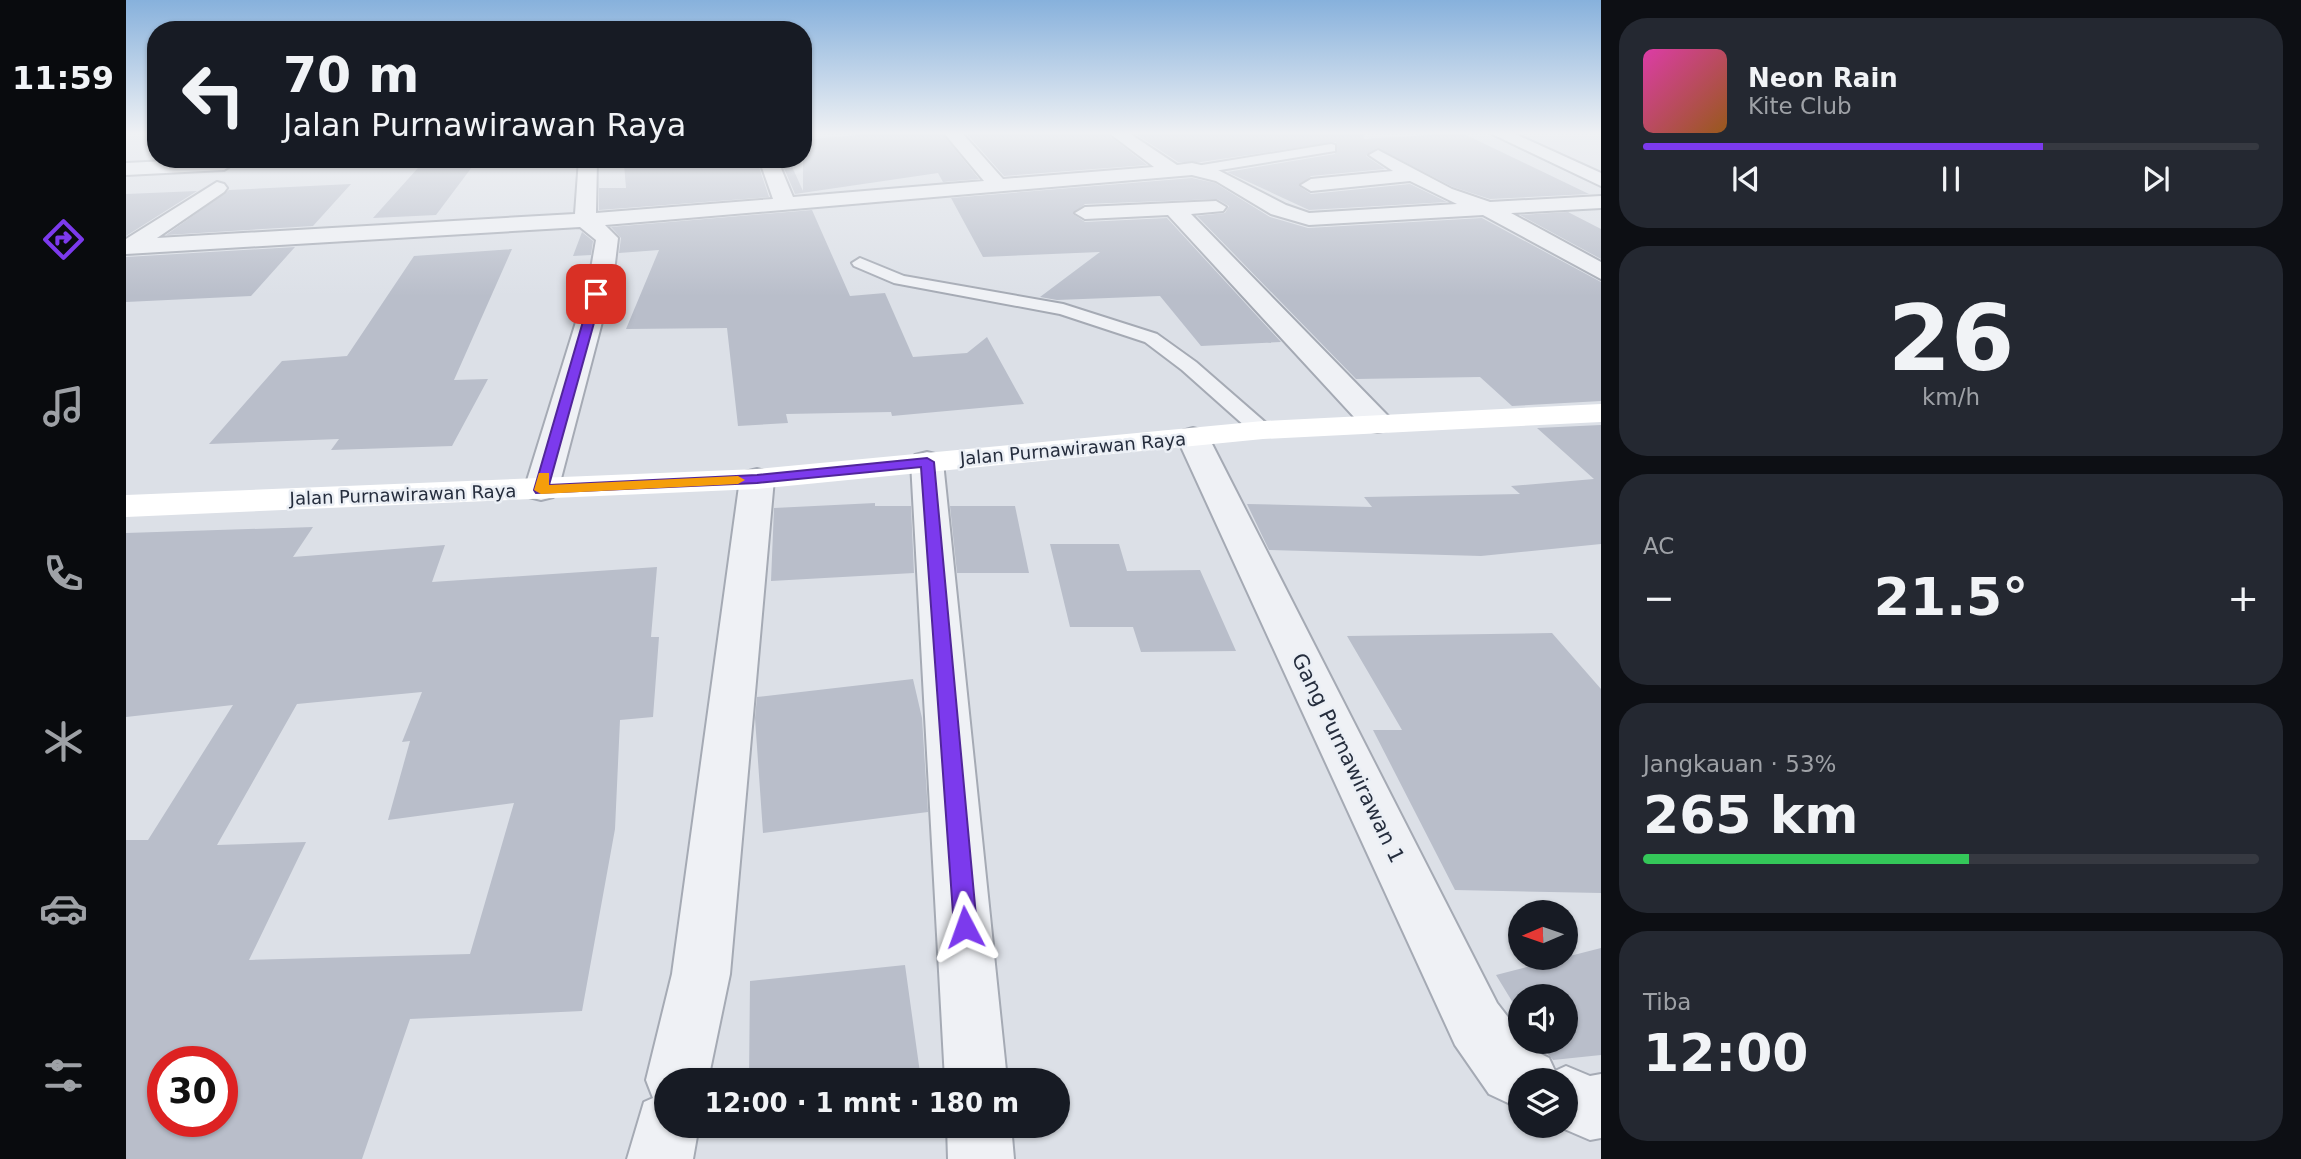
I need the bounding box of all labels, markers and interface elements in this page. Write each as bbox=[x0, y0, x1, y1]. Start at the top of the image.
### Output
text: 70 m bbox=[283, 47, 419, 104]
icon: left bbox=[168, 49, 259, 140]
text: 11:59 bbox=[12, 59, 114, 97]
text: Neon Rain bbox=[1748, 63, 1898, 93]
text: Kite Club bbox=[1748, 93, 1852, 119]
text: Jalan Purnawirawan Raya bbox=[283, 106, 686, 144]
icon: previous bbox=[1727, 160, 1765, 198]
icon: pause bbox=[1932, 160, 1970, 198]
icon: next bbox=[2137, 160, 2175, 198]
icon: directions bbox=[39, 215, 88, 264]
pin bbox=[566, 264, 626, 324]
icon: arrive bbox=[577, 275, 615, 313]
text: 26 bbox=[1888, 286, 2014, 391]
icon: music bbox=[39, 382, 88, 431]
text: km/h bbox=[1922, 384, 1980, 410]
street label: Jalan Purnawirawan Raya bbox=[958, 428, 1187, 469]
street label: Jalan Purnawirawan Raya bbox=[288, 480, 517, 509]
text: AC bbox=[1643, 533, 1674, 559]
icon: phone bbox=[39, 549, 88, 598]
text: 21.5° bbox=[1874, 567, 2028, 627]
text: − bbox=[1643, 576, 1675, 620]
text: + bbox=[2227, 576, 2259, 620]
street label: Gang Purnawirawan 1 bbox=[1287, 649, 1409, 867]
icon: climate bbox=[39, 717, 88, 766]
text: Jangkauan · 53% bbox=[1643, 751, 1836, 777]
text: 265 km bbox=[1643, 785, 1858, 845]
icon: car bbox=[39, 884, 88, 933]
position arrow bbox=[928, 890, 1002, 964]
north arrow bbox=[1508, 900, 1578, 970]
map controls bbox=[1508, 900, 1578, 1138]
button: sound bbox=[1508, 984, 1578, 1054]
text: Tiba bbox=[1643, 989, 1691, 1015]
text: 12:00 bbox=[1643, 1023, 1809, 1083]
speed limit sign: 30 bbox=[147, 1046, 238, 1137]
icon: filters bbox=[39, 1051, 88, 1100]
button: layers bbox=[1508, 1068, 1578, 1138]
text: 12:00 · 1 mnt · 180 m bbox=[705, 1088, 1019, 1118]

